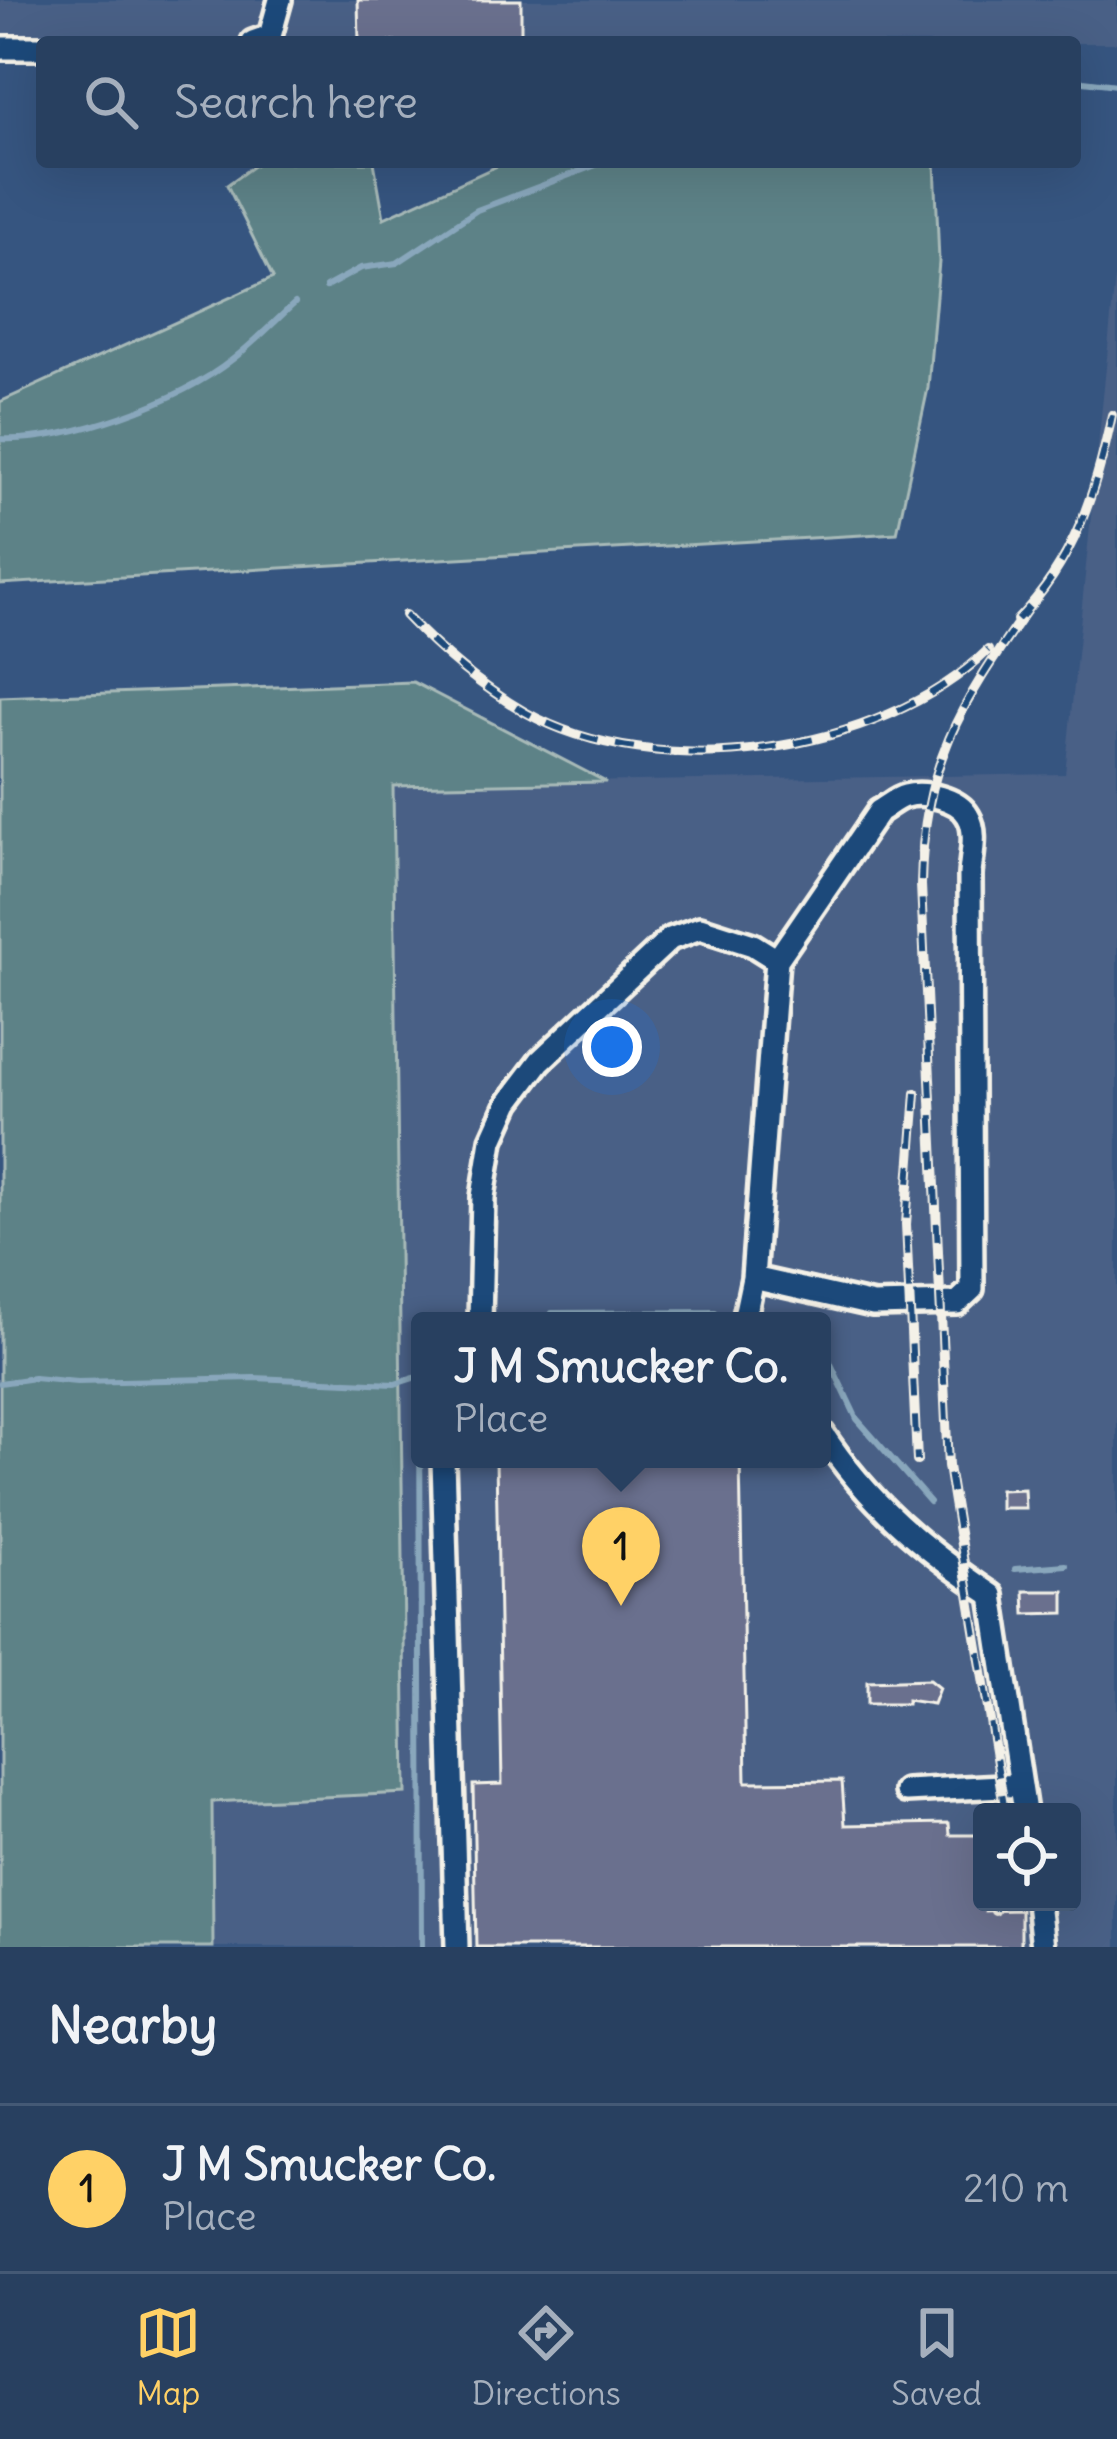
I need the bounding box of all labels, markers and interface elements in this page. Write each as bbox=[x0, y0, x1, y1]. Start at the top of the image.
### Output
search box bbox=[36, 36, 1081, 168]
icon: search bbox=[78, 69, 144, 135]
text: Search here bbox=[174, 74, 418, 130]
your location bbox=[582, 1017, 642, 1077]
popup bbox=[411, 1312, 831, 1468]
text: J M Smucker Co. bbox=[454, 1338, 788, 1394]
text: Place bbox=[454, 1394, 548, 1443]
pin: 1 bbox=[582, 1507, 660, 1606]
map controls bbox=[973, 1803, 1081, 1911]
button: locate bbox=[973, 1803, 1081, 1911]
text: Nearby bbox=[48, 1993, 217, 2057]
text: J M Smucker Co. bbox=[162, 2136, 496, 2192]
text: 1 bbox=[79, 2164, 95, 2213]
text: 210 m bbox=[963, 2164, 1069, 2213]
text: Place bbox=[162, 2192, 256, 2241]
tab: Map bbox=[135, 2300, 201, 2414]
tab: Directions bbox=[472, 2300, 621, 2414]
tab: Saved bbox=[891, 2300, 982, 2414]

